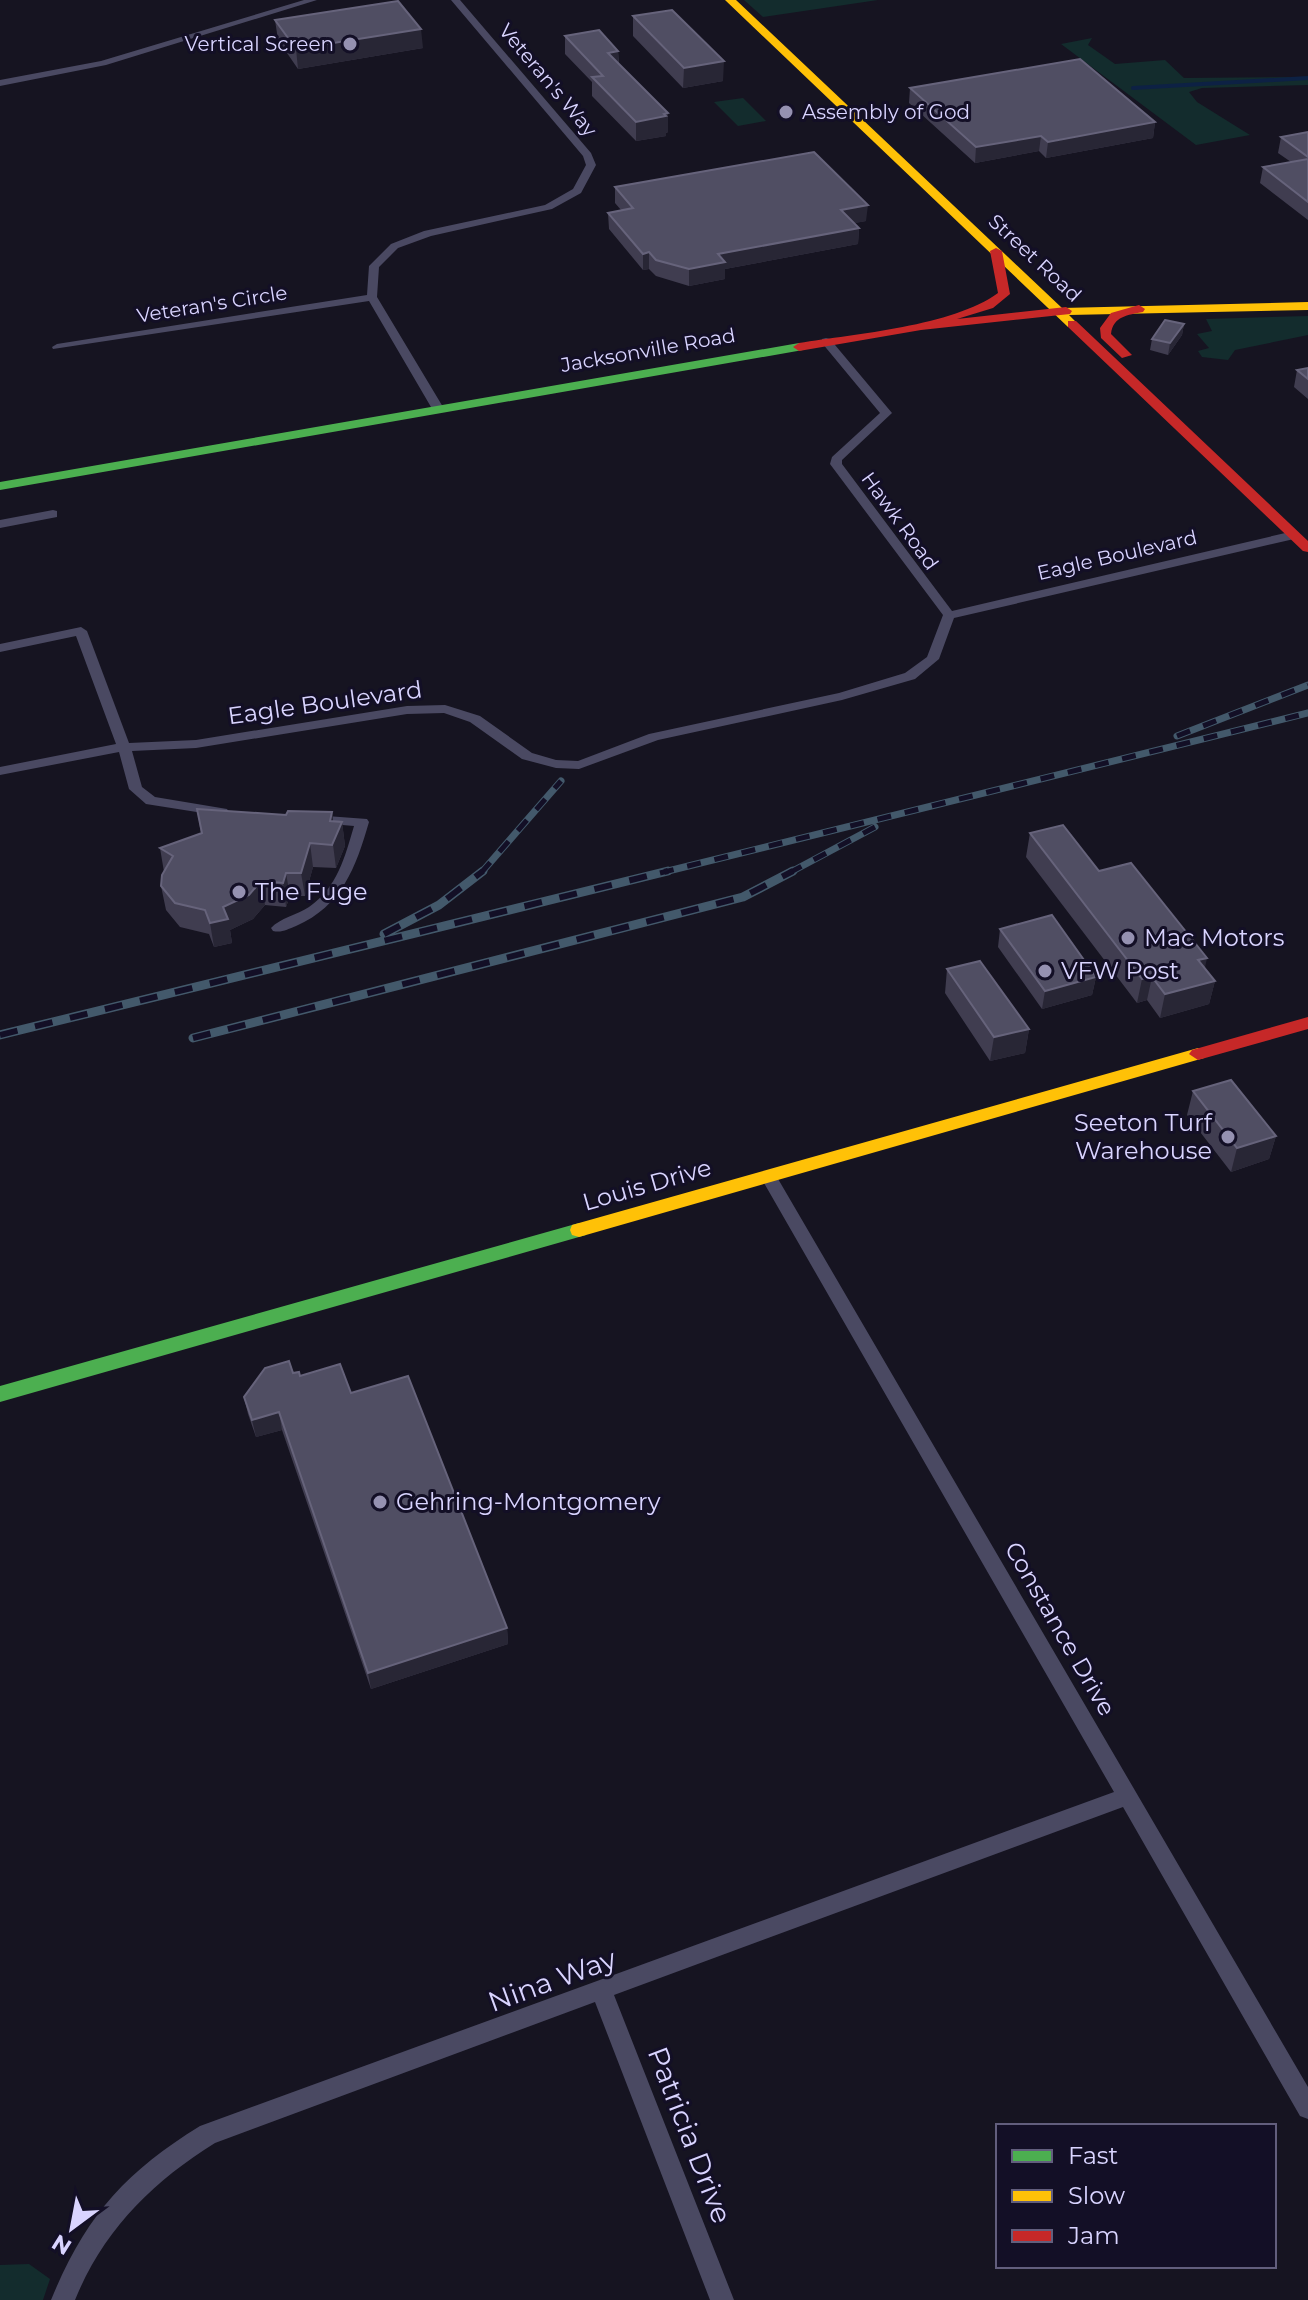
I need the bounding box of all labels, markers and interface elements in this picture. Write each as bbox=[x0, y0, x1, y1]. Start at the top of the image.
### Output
street label: Veteran's Way bbox=[494, 19, 602, 141]
place label: Vertical Screen bbox=[185, 32, 334, 56]
marker: Vertical Screen bbox=[341, 35, 359, 53]
place label: Assembly of God bbox=[802, 100, 970, 124]
marker: Assembly of God bbox=[777, 103, 795, 121]
street label: Street Road bbox=[984, 209, 1086, 307]
street label: Veteran's Circle bbox=[135, 280, 289, 328]
street label: Jacksonville Road bbox=[558, 323, 737, 377]
street label: Hawk Road bbox=[857, 467, 943, 575]
street label: Eagle Boulevard bbox=[1035, 525, 1199, 585]
street label: Eagle Boulevard bbox=[226, 675, 424, 731]
place label: The Fuge bbox=[255, 877, 368, 906]
marker: The Fuge bbox=[230, 883, 248, 901]
place label: Mac Motors bbox=[1144, 923, 1284, 952]
marker: Mac Motors bbox=[1119, 929, 1137, 947]
place label: VFW Post bbox=[1061, 956, 1179, 985]
marker: VFW Post bbox=[1036, 962, 1054, 980]
place label: Seeton Turf Warehouse bbox=[1074, 1108, 1213, 1165]
marker: Seeton Turf Warehouse bbox=[1219, 1128, 1237, 1146]
street label: Louis Drive bbox=[579, 1152, 715, 1217]
place label: Gehring-Montgomery bbox=[396, 1487, 660, 1516]
marker: Gehring-Montgomery bbox=[371, 1493, 389, 1511]
street label: Constance Drive bbox=[999, 1537, 1122, 1721]
street label: Nina Way bbox=[483, 1941, 621, 2019]
street label: Patricia Drive bbox=[641, 2042, 739, 2228]
legend bbox=[996, 2124, 1276, 2268]
text: Fast bbox=[1068, 2141, 1119, 2170]
text: Slow bbox=[1068, 2181, 1125, 2210]
north arrow bbox=[32, 2188, 112, 2268]
text: Jam bbox=[1067, 2221, 1120, 2250]
text: N bbox=[47, 2228, 76, 2261]

